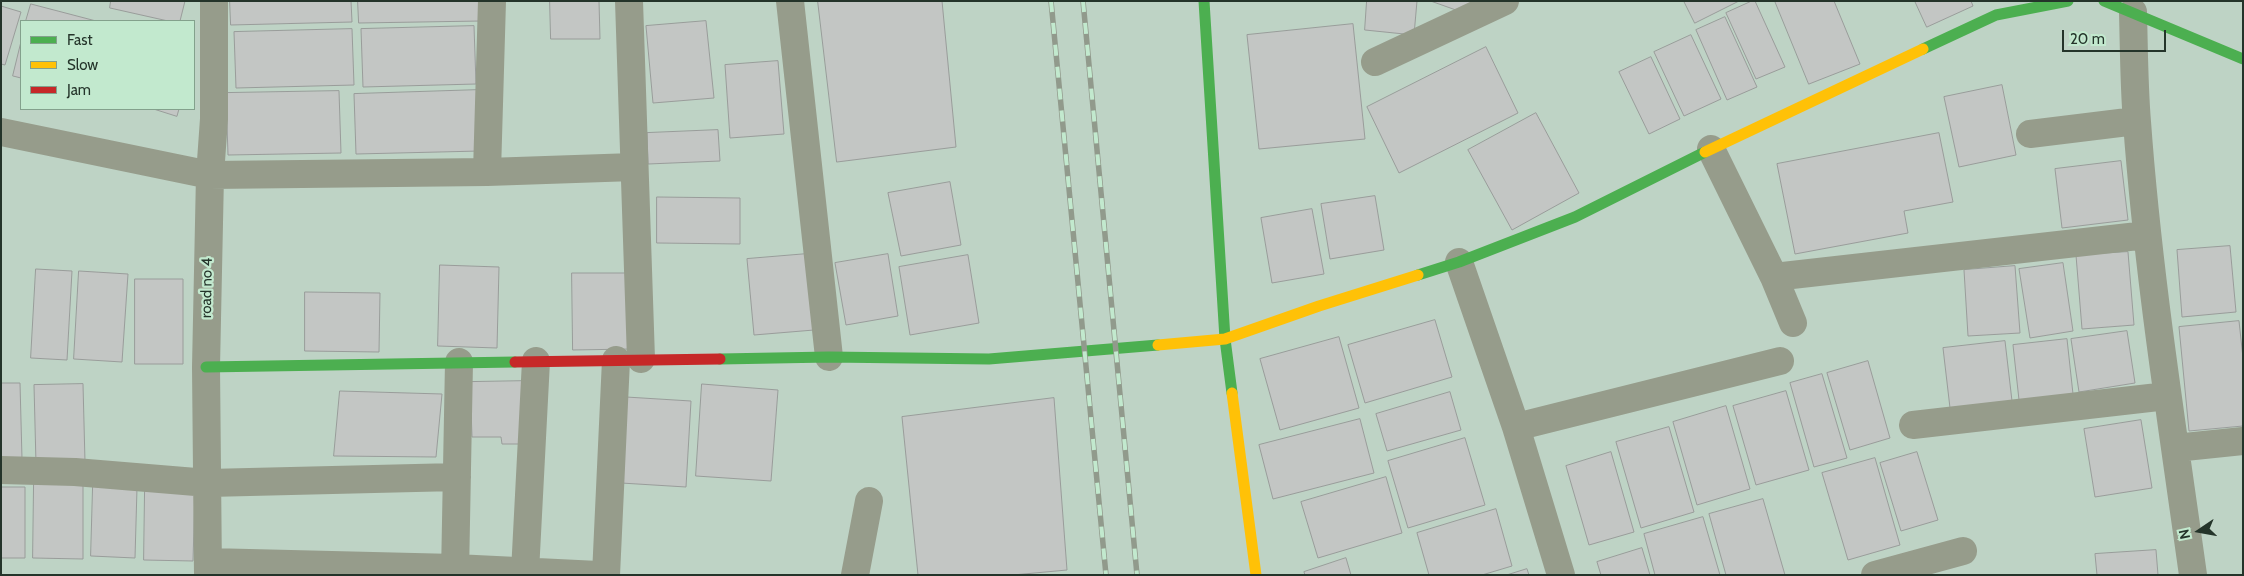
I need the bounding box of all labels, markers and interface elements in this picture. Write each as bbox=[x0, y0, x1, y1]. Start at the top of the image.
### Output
legend bbox=[20, 20, 195, 110]
scale bar bbox=[2064, 20, 2168, 52]
text: 20 m bbox=[2070, 30, 2105, 48]
text: Fast bbox=[67, 31, 92, 49]
text: Slow bbox=[67, 56, 98, 74]
text: Jam bbox=[67, 81, 91, 99]
street label: road no 4 bbox=[197, 258, 217, 318]
north arrow bbox=[2174, 506, 2224, 556]
text: N bbox=[2174, 527, 2194, 541]

